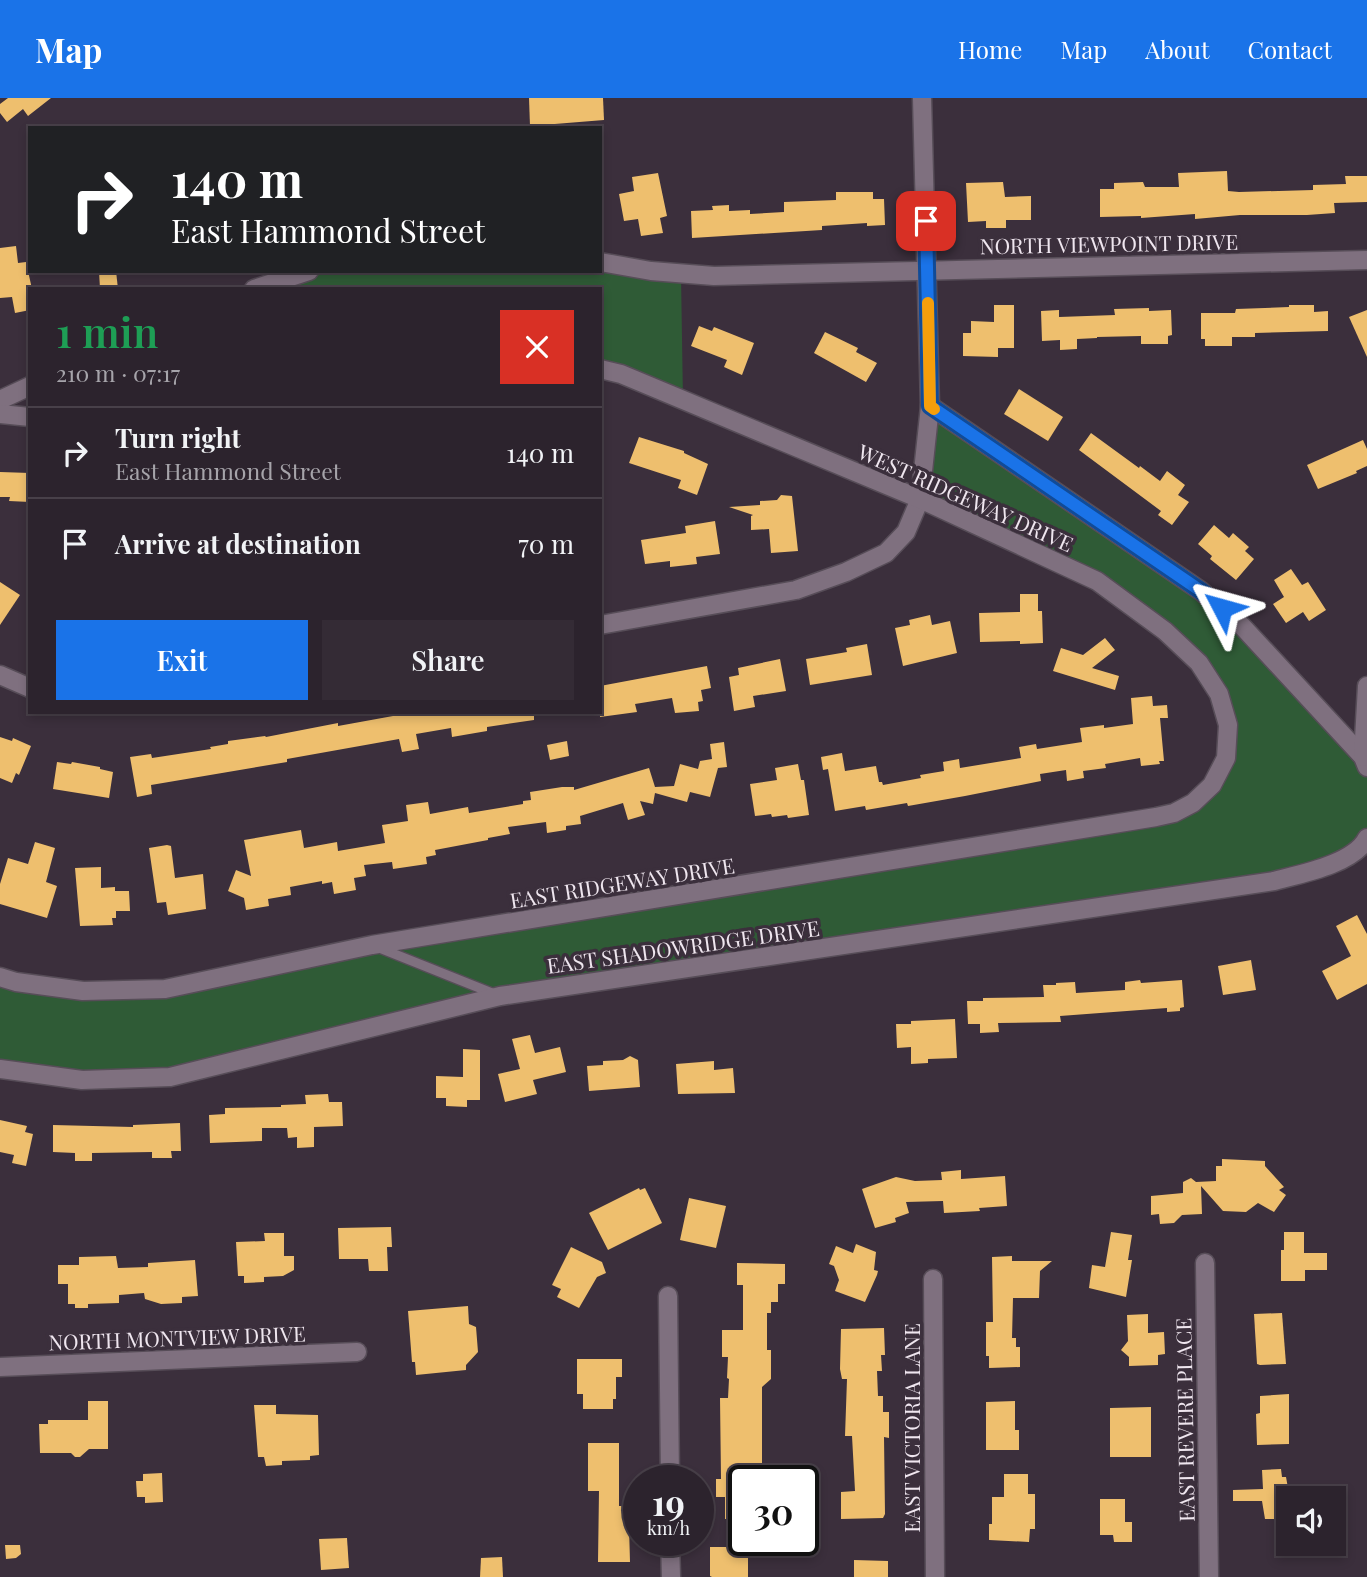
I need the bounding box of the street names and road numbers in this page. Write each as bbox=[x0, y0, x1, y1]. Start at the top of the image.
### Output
street label: NORTH VIEWPOINT DRIVE bbox=[980, 227, 1238, 259]
street label: WEST RIDGEWAY DRIVE bbox=[853, 436, 1078, 557]
street label: EAST RIDGEWAY DRIVE bbox=[508, 850, 736, 914]
street label: EAST SHADOWRIDGE DRIVE bbox=[545, 913, 821, 979]
street label: EAST REVERE PLACE bbox=[1168, 1318, 1200, 1522]
street label: NORTH MONTVIEW DRIVE bbox=[48, 1319, 306, 1355]
street label: EAST VICTORIA LANE bbox=[897, 1323, 925, 1533]

